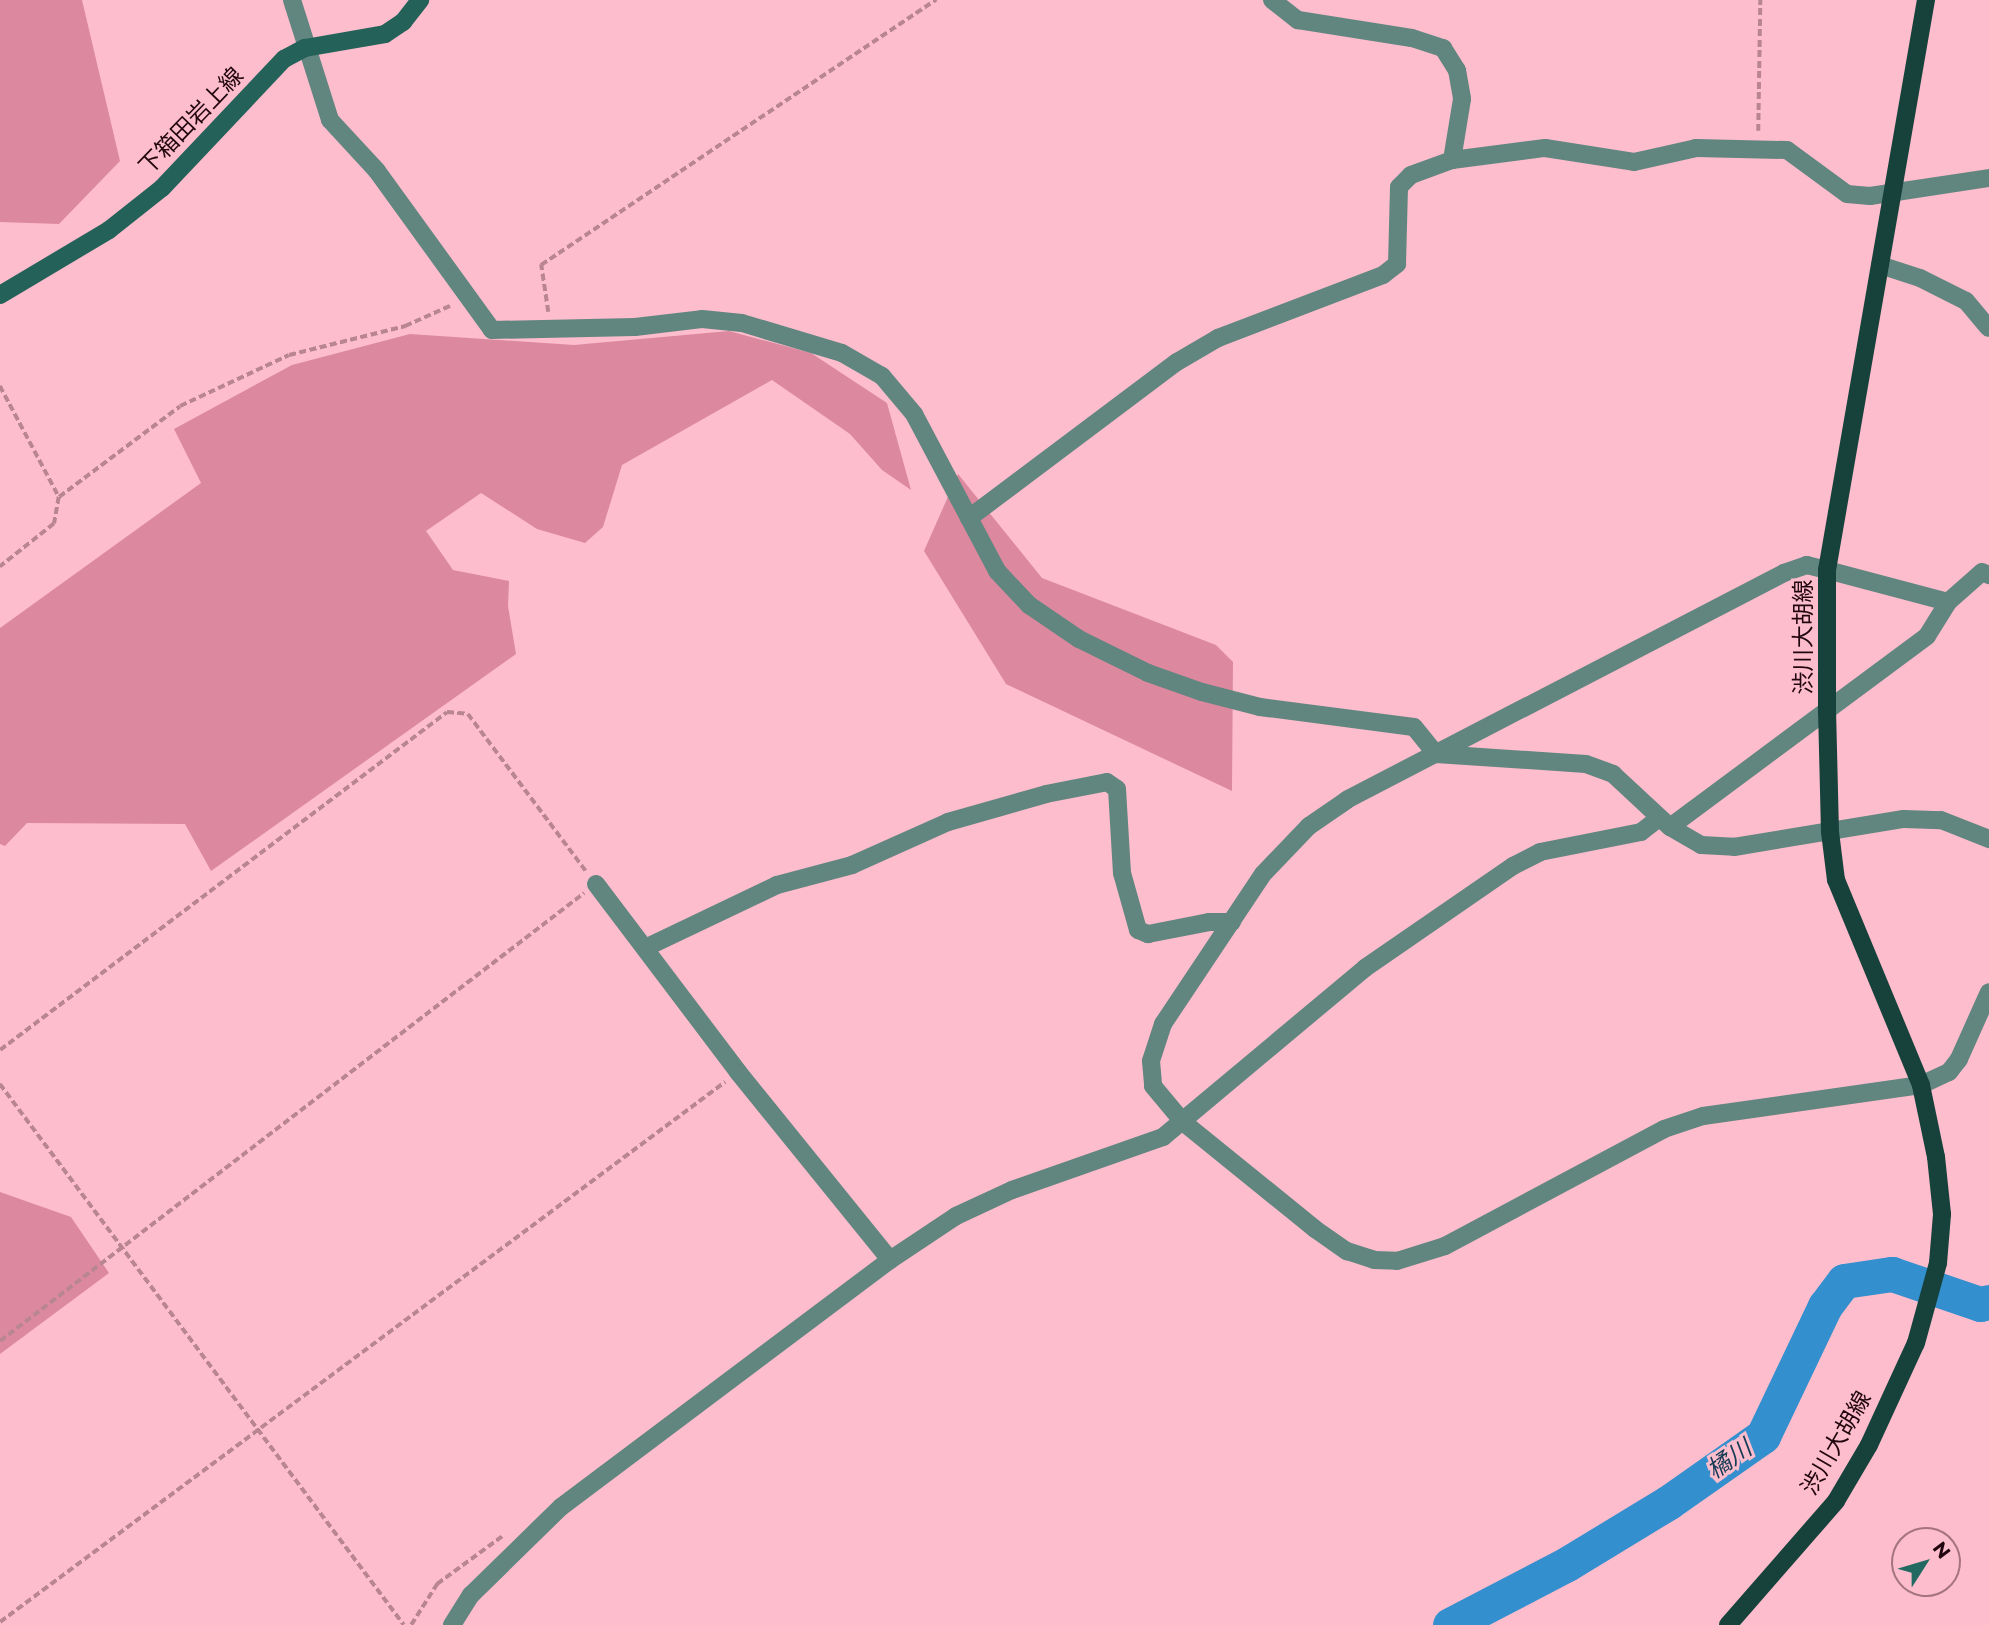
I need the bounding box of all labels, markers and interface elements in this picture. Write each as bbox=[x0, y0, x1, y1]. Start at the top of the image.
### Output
street label: 下箱田岩上線 bbox=[133, 62, 249, 180]
street label: 渋川大胡線 bbox=[1789, 580, 1817, 694]
street label: 渋川大胡線 bbox=[1795, 1386, 1877, 1500]
water label: 橘川 bbox=[1701, 1433, 1757, 1485]
north arrow bbox=[1891, 1527, 1961, 1597]
text: N bbox=[1928, 1537, 1955, 1563]

